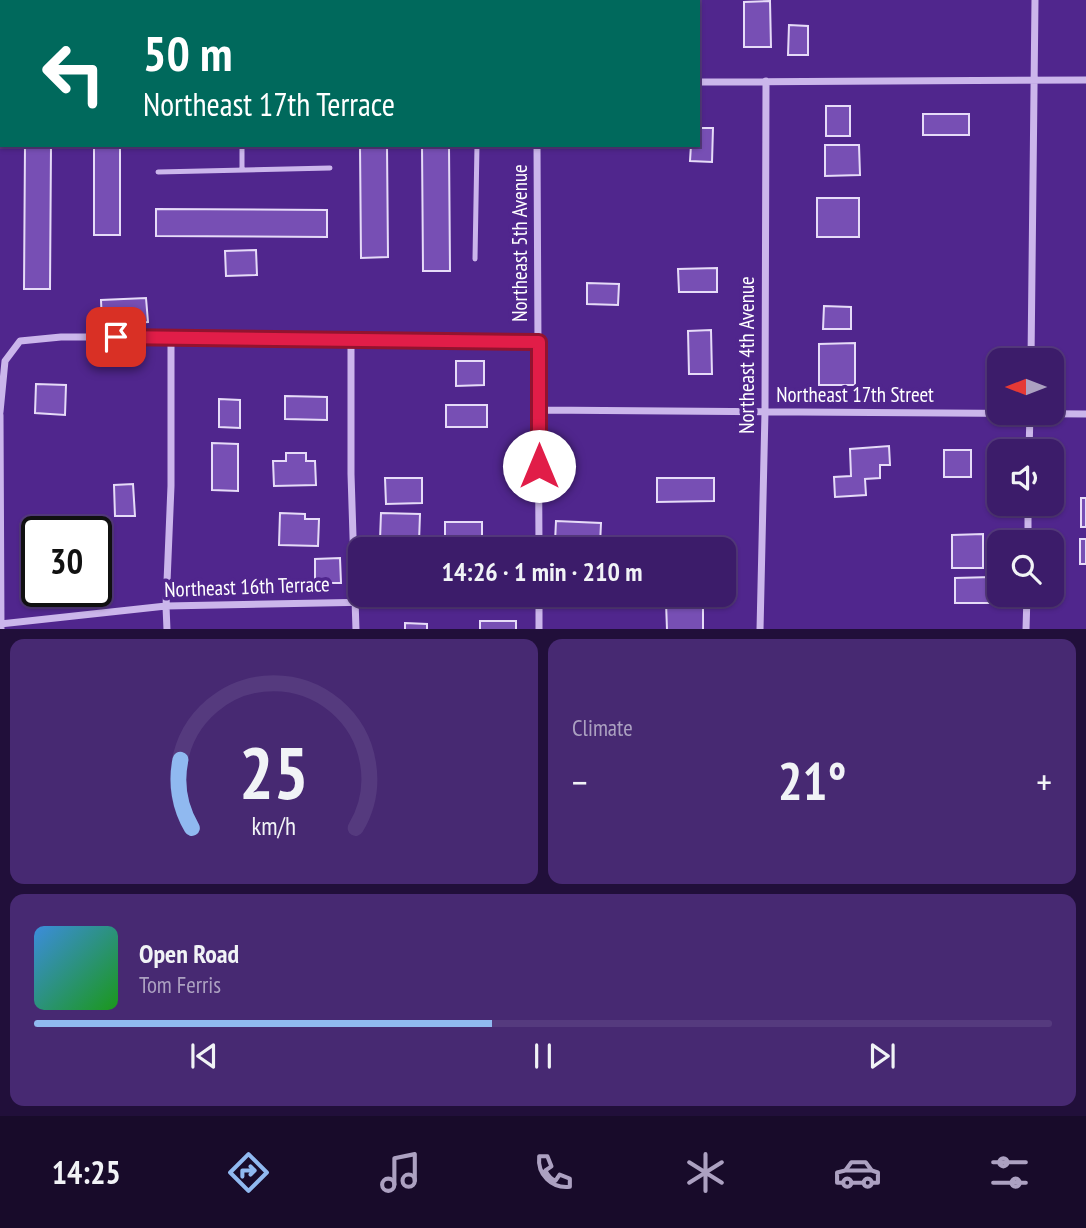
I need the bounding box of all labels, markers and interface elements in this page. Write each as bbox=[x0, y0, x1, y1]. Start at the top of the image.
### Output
text: 50 m bbox=[143, 21, 232, 85]
icon: left bbox=[28, 28, 119, 119]
text: Northeast 17th Terrace bbox=[143, 83, 395, 125]
street label: Northeast 5th Avenue bbox=[506, 164, 533, 322]
street label: Northeast 4th Avenue bbox=[733, 276, 760, 434]
pin bbox=[86, 307, 146, 367]
icon: arrive bbox=[97, 318, 135, 356]
north arrow bbox=[987, 348, 1064, 425]
map controls bbox=[987, 348, 1064, 607]
street label: Northeast 17th Street bbox=[776, 381, 934, 408]
position arrow bbox=[502, 429, 576, 503]
button: sound bbox=[987, 439, 1064, 516]
speed limit sign: 30 bbox=[21, 516, 112, 607]
button: search bbox=[987, 530, 1064, 607]
text: 14:26 · 1 min · 210 m bbox=[442, 555, 642, 588]
street label: Northeast 16th Terrace bbox=[164, 570, 330, 603]
text: Climate bbox=[572, 713, 633, 742]
text: 25 bbox=[239, 724, 309, 818]
text: 21° bbox=[778, 747, 846, 814]
text: − bbox=[572, 757, 588, 806]
text: + bbox=[1036, 757, 1052, 806]
text: km/h bbox=[252, 809, 296, 841]
text: Open Road bbox=[139, 937, 239, 970]
text: Tom Ferris bbox=[139, 970, 221, 999]
icon: previous bbox=[185, 1037, 223, 1075]
icon: pause bbox=[524, 1037, 562, 1075]
icon: next bbox=[863, 1037, 901, 1075]
icon: directions bbox=[224, 1148, 273, 1197]
icon: music bbox=[376, 1148, 425, 1197]
icon: phone bbox=[529, 1148, 578, 1197]
icon: climate bbox=[681, 1148, 730, 1197]
icon: car bbox=[833, 1148, 882, 1197]
icon: filters bbox=[985, 1148, 1034, 1197]
text: 14:25 bbox=[52, 1151, 121, 1193]

